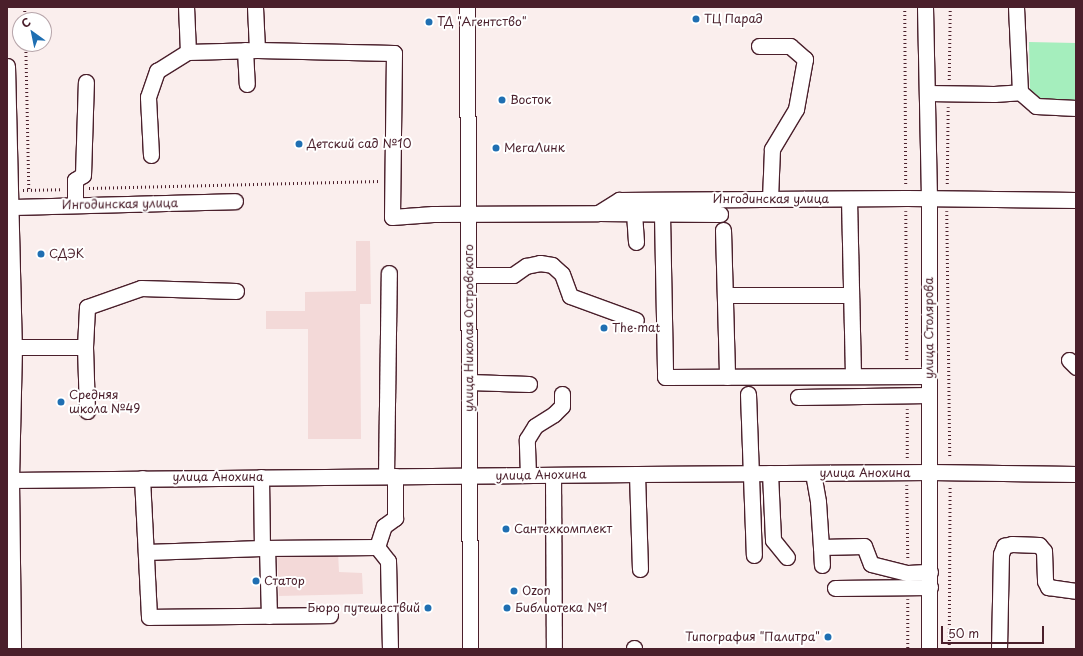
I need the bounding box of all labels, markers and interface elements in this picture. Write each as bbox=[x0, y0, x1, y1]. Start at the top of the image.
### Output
north arrow bbox=[12, 12, 52, 52]
place label: ТЦ Парад bbox=[704, 12, 764, 26]
text: С bbox=[18, 13, 34, 32]
marker: ТЦ Парад bbox=[691, 14, 701, 24]
place label: ТД "Агентство" bbox=[437, 15, 527, 29]
marker: ТД "Агентство" bbox=[424, 17, 434, 27]
place label: Восток bbox=[510, 93, 551, 107]
marker: Восток bbox=[497, 95, 507, 105]
place label: Детский сад №10 bbox=[307, 137, 412, 151]
marker: Детский сад №10 bbox=[294, 139, 304, 149]
place label: МегаЛинк bbox=[504, 141, 565, 155]
marker: МегаЛинк bbox=[491, 143, 501, 153]
street label: Ингодинская улица bbox=[713, 192, 829, 206]
street label: Ингодинская улица bbox=[61, 196, 179, 212]
street label: улица Николая Островского bbox=[462, 244, 476, 412]
place label: СДЭК bbox=[49, 247, 84, 261]
marker: СДЭК bbox=[36, 249, 46, 259]
street label: улица Столярова bbox=[922, 277, 936, 379]
place label: The mat bbox=[612, 321, 661, 335]
marker: The mat bbox=[599, 323, 609, 333]
place label: Средняя школа №49 bbox=[69, 388, 141, 416]
marker: Средняя школа №49 bbox=[56, 397, 66, 407]
street label: улица Анохина bbox=[819, 466, 911, 480]
street label: улица Анохина bbox=[495, 467, 587, 483]
street label: улица Анохина bbox=[172, 470, 264, 484]
place label: Сантехкомплект bbox=[514, 522, 612, 536]
marker: Сантехкомплект bbox=[501, 524, 511, 534]
place label: Статор bbox=[264, 574, 305, 588]
marker: Статор bbox=[251, 576, 261, 586]
place label: Ozon bbox=[522, 584, 551, 598]
marker: Ozon bbox=[509, 586, 519, 596]
place label: Бюро путешествий bbox=[308, 601, 420, 615]
place label: Библиотека №1 bbox=[515, 601, 607, 615]
marker: Бюро путешествий bbox=[423, 603, 433, 613]
marker: Библиотека №1 bbox=[502, 603, 512, 613]
scale bar bbox=[943, 618, 1046, 644]
text: 50 m bbox=[948, 624, 979, 642]
place label: Типография "Палитра" bbox=[685, 630, 820, 644]
marker: Типография "Палитра" bbox=[823, 632, 833, 642]

